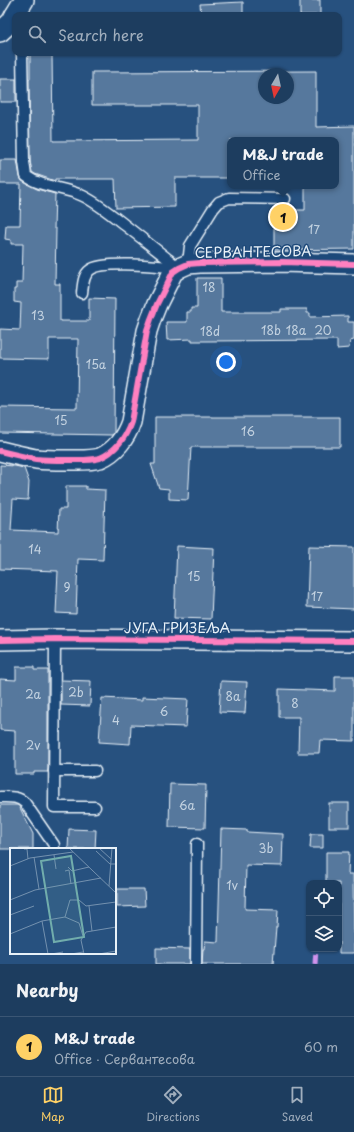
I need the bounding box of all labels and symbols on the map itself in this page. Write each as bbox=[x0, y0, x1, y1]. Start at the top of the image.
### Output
north arrow bbox=[258, 68, 294, 104]
pin: 1 bbox=[270, 202, 296, 232]
house number: 17 bbox=[308, 220, 320, 238]
street label: СЕРВАНТЕСОВА bbox=[194, 240, 312, 263]
house number: 18 bbox=[203, 278, 215, 296]
house number: 13 bbox=[31, 306, 45, 324]
house number: 18b bbox=[261, 321, 281, 339]
house number: 18a bbox=[286, 321, 307, 339]
house number: 20 bbox=[314, 321, 332, 339]
house number: 18d bbox=[200, 322, 220, 340]
your location bbox=[216, 352, 236, 372]
house number: 15a bbox=[86, 355, 107, 373]
house number: 15 bbox=[54, 411, 68, 429]
house number: 16 bbox=[241, 422, 255, 440]
house number: 14 bbox=[28, 540, 42, 558]
house number: 15 bbox=[187, 567, 201, 585]
house number: 9 bbox=[63, 578, 71, 596]
house number: 17 bbox=[311, 587, 323, 605]
street label: ЈУГА ГРИЗЕЉА bbox=[124, 617, 230, 638]
house number: 2b bbox=[68, 683, 84, 701]
house number: 2a bbox=[25, 685, 41, 703]
house number: 8a bbox=[226, 687, 241, 705]
house number: 8 bbox=[291, 694, 299, 712]
house number: 6 bbox=[160, 702, 168, 720]
house number: 4 bbox=[112, 711, 120, 729]
house number: 2v bbox=[26, 736, 40, 754]
house number: 6a bbox=[179, 796, 195, 814]
house number: 3b bbox=[259, 839, 273, 857]
inset map bbox=[10, 848, 116, 954]
house number: 1v bbox=[226, 876, 238, 894]

